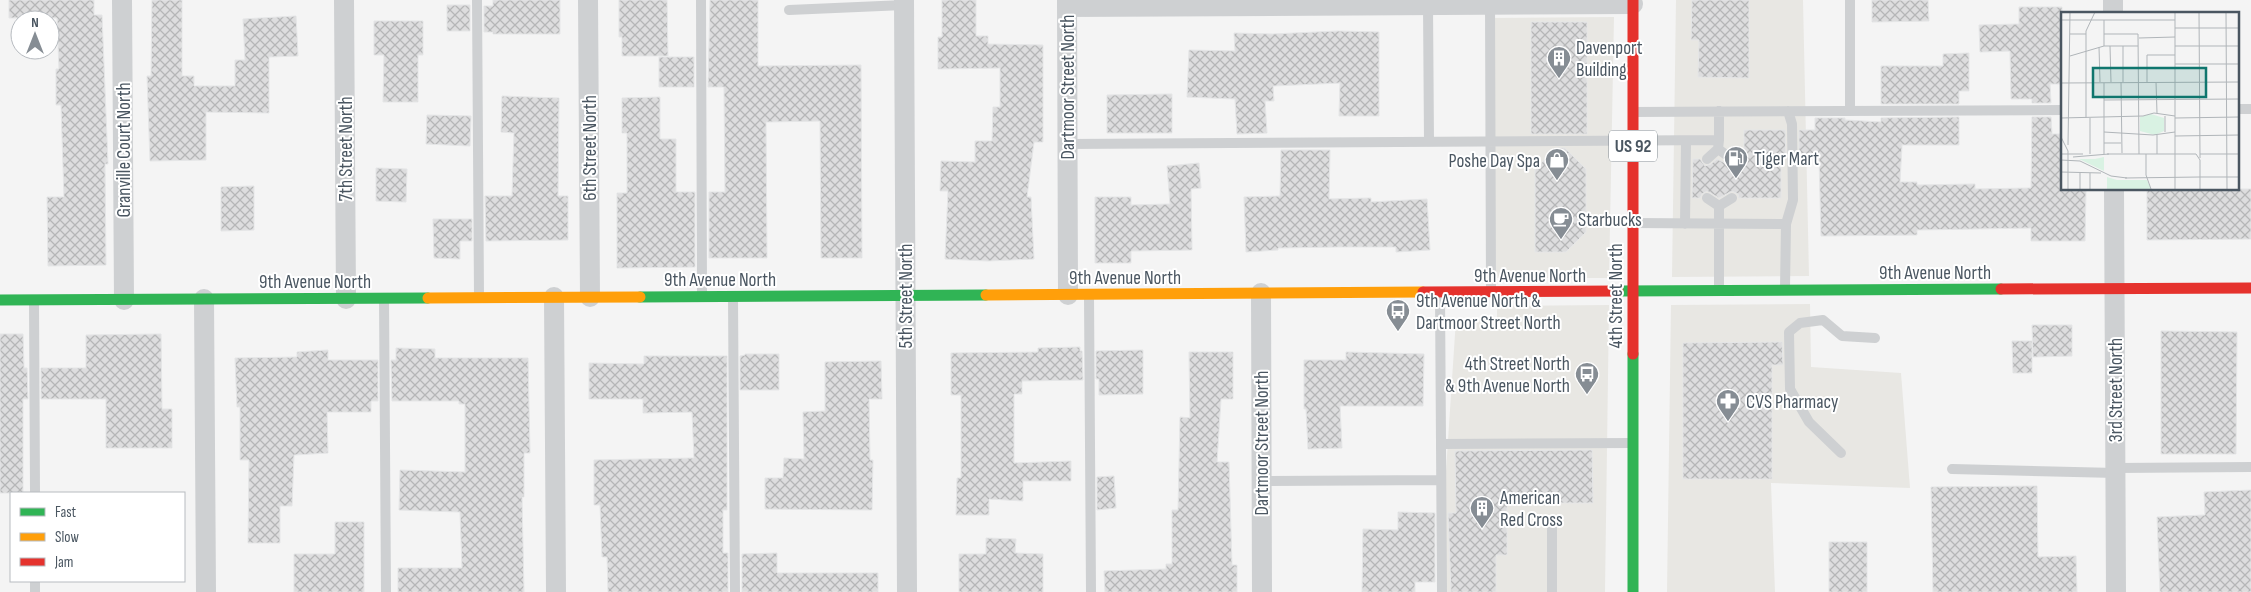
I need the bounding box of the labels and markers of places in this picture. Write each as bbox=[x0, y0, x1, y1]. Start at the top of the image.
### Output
place label: Davenport Building bbox=[1576, 37, 1643, 82]
building icon: Davenport Building bbox=[1546, 45, 1572, 79]
fuel station icon: Tiger Mart bbox=[1723, 145, 1749, 179]
shop icon: Poshe Day Spa bbox=[1544, 147, 1570, 181]
place label: Tiger Mart bbox=[1754, 148, 1819, 171]
place label: Poshe Day Spa bbox=[1448, 150, 1540, 173]
cafe icon: Starbucks bbox=[1548, 206, 1574, 240]
place label: Starbucks bbox=[1578, 209, 1642, 232]
place label: 9th Avenue North & Dartmoor Street North bbox=[1416, 290, 1561, 335]
bus stop icon: 9th Avenue North & Dartmoor Street North bbox=[1385, 298, 1411, 332]
place label: 4th Street North & 9th Avenue North bbox=[1445, 353, 1570, 398]
bus stop icon: 4th Street North & 9th Avenue North bbox=[1574, 361, 1600, 395]
pharmacy icon: CVS Pharmacy bbox=[1715, 388, 1741, 422]
place label: CVS Pharmacy bbox=[1746, 391, 1839, 414]
place label: American Red Cross bbox=[1499, 487, 1563, 532]
building icon: American Red Cross bbox=[1469, 495, 1495, 529]

